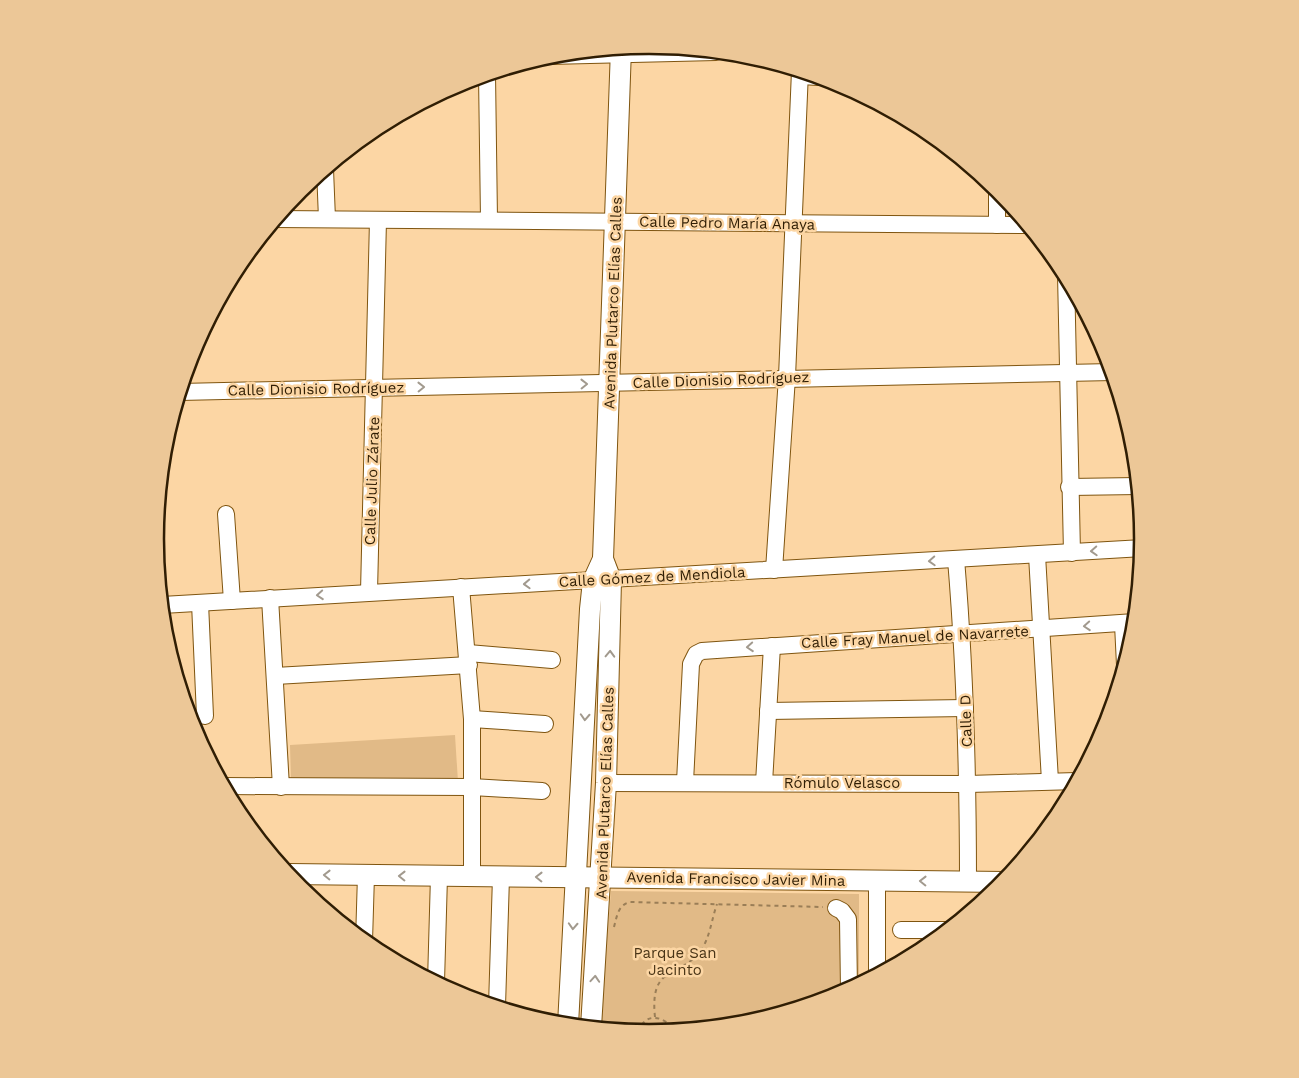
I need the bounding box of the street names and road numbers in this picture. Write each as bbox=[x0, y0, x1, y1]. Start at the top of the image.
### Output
street label: Avenida Plutarco Elías Calles bbox=[600, 197, 626, 409]
street label: Calle Pedro María Anaya bbox=[639, 212, 816, 234]
street label: Calle Dionisio Rodríguez bbox=[632, 368, 810, 392]
street label: Calle Dionisio Rodríguez bbox=[227, 378, 405, 400]
street label: Calle Julio Zárate bbox=[361, 416, 383, 546]
street label: Calle Gómez de Mendiola bbox=[558, 563, 746, 591]
street label: Calle Fray Manuel de Navarrete bbox=[801, 622, 1029, 652]
street label: Avenida Plutarco Elías Calles bbox=[592, 687, 618, 899]
street label: Calle D bbox=[956, 694, 976, 748]
street label: Rómulo Velasco bbox=[784, 774, 900, 792]
street label: Avenida Francisco Javier Mina bbox=[626, 868, 846, 890]

